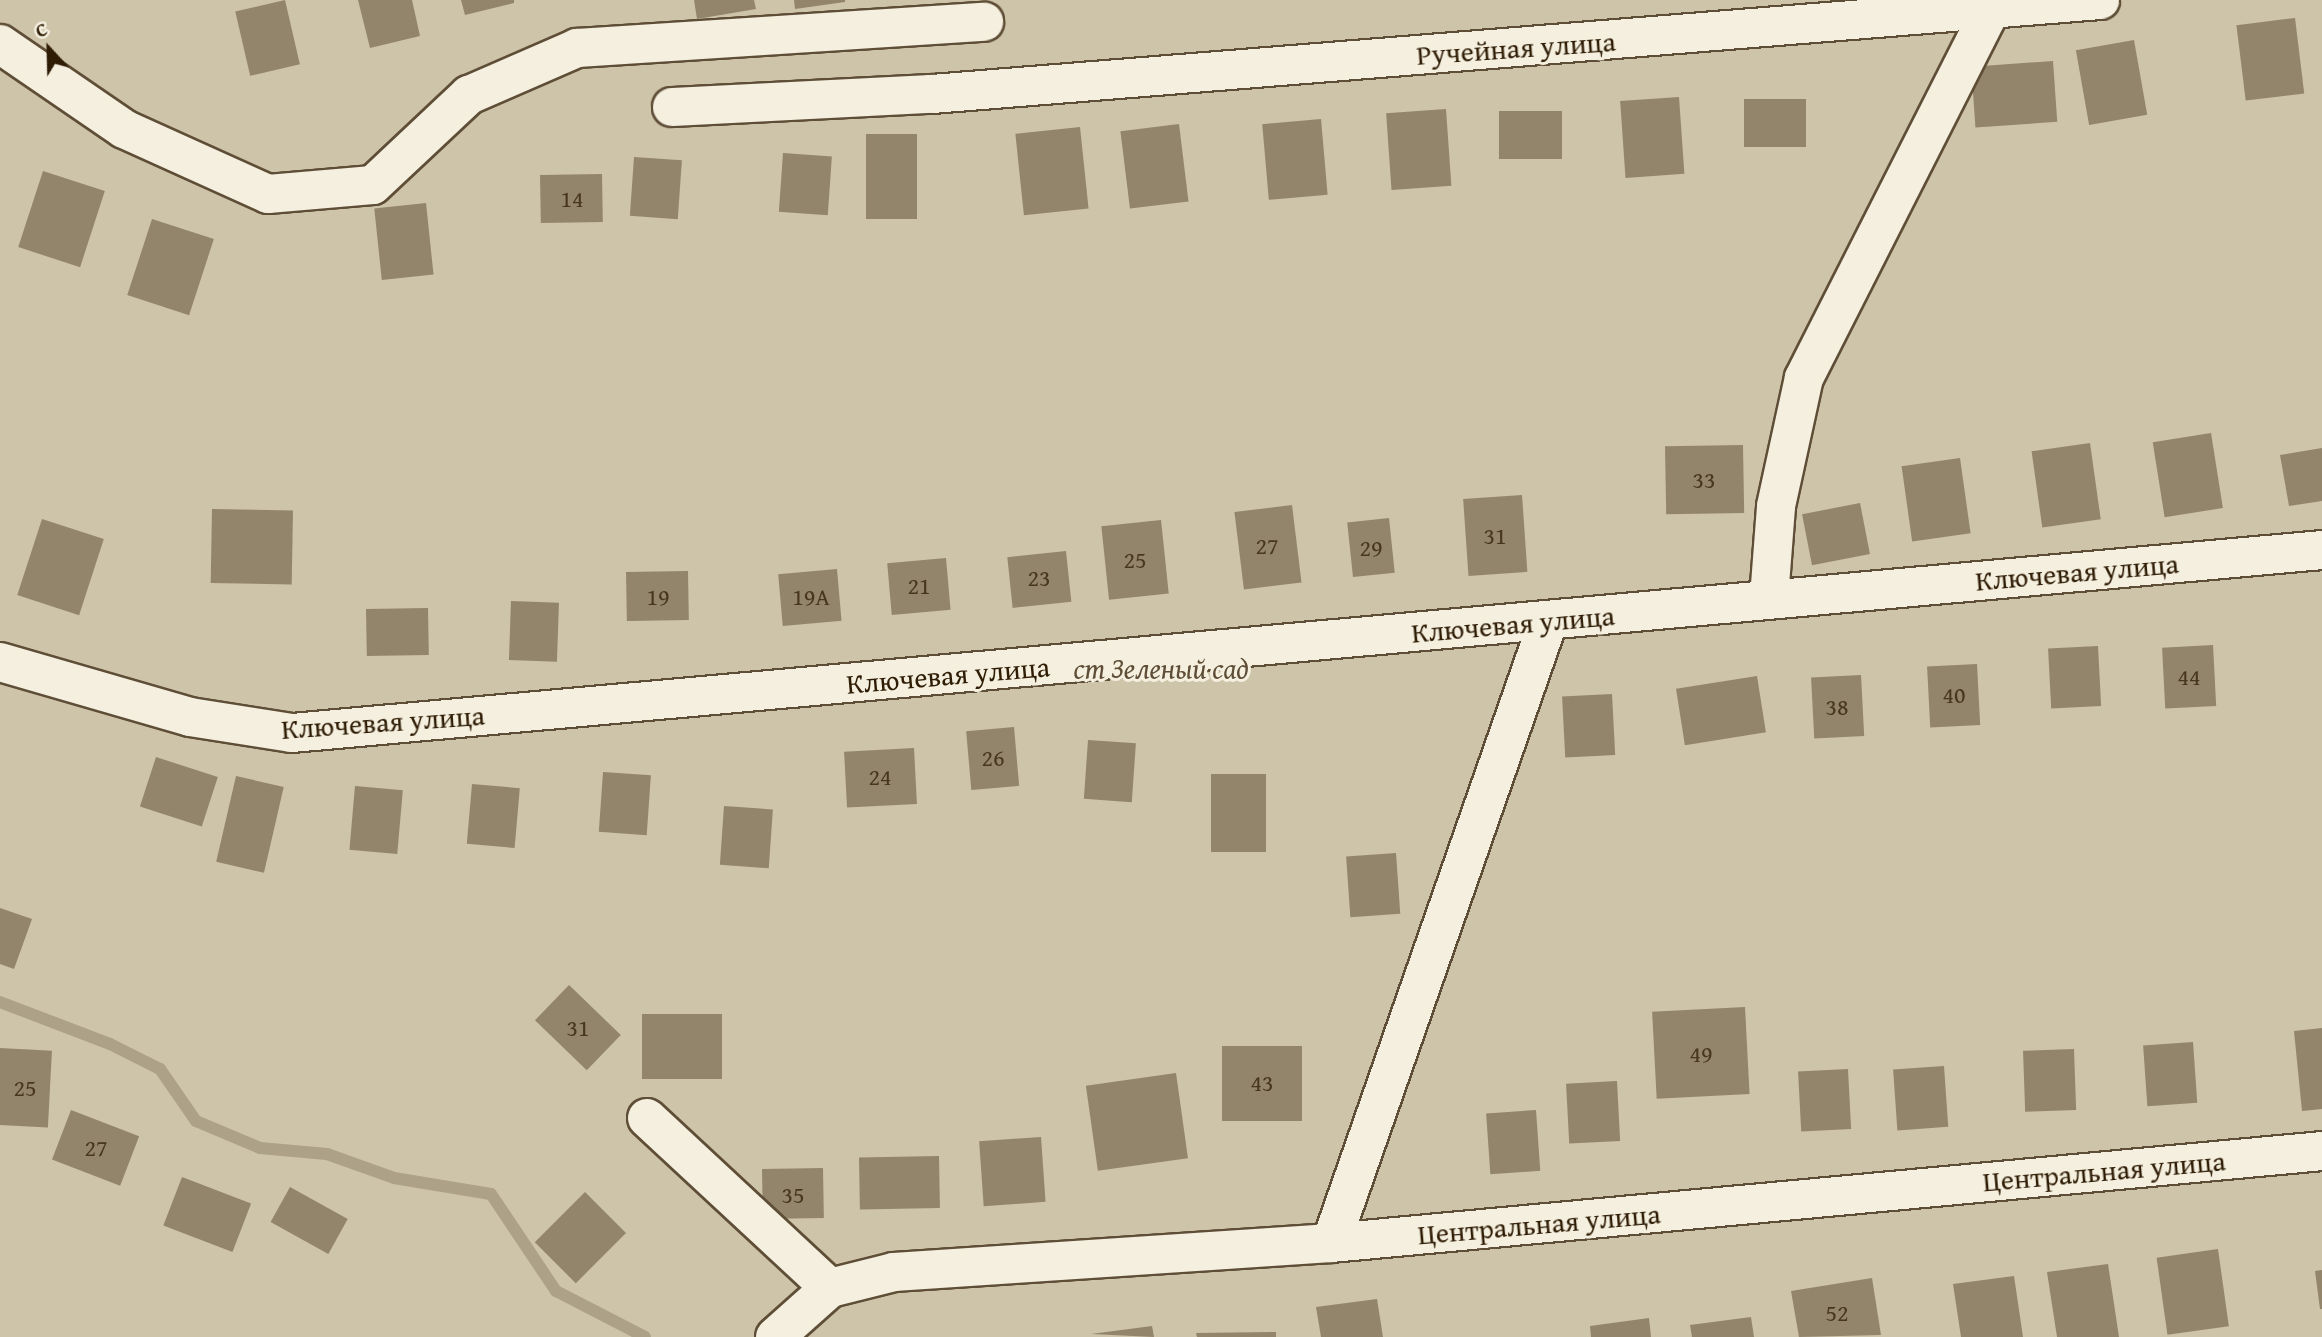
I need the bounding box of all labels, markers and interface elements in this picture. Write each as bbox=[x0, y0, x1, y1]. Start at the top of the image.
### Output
north arrow bbox=[14, 14, 84, 84]
text: С bbox=[31, 15, 51, 45]
street label: Ручейная улица bbox=[1415, 24, 1617, 72]
house number: 14 bbox=[560, 185, 584, 213]
house number: 33 bbox=[1692, 466, 1716, 494]
house number: 31 bbox=[1483, 522, 1507, 550]
house number: 27 bbox=[1255, 532, 1279, 560]
house number: 29 bbox=[1359, 534, 1383, 562]
house number: 25 bbox=[1123, 546, 1147, 574]
street label: Ключевая улица bbox=[1974, 546, 2180, 598]
house number: 23 bbox=[1027, 564, 1051, 592]
house number: 21 bbox=[907, 572, 931, 600]
house number: 19 bbox=[646, 583, 670, 611]
house number: 19А bbox=[792, 583, 830, 611]
street label: Ключевая улица bbox=[1410, 598, 1616, 650]
street label: Ключевая улица bbox=[845, 649, 1051, 701]
park label: ст Зеленый сад bbox=[1073, 651, 1249, 685]
house number: 44 bbox=[2177, 663, 2201, 691]
house number: 40 bbox=[1942, 681, 1966, 709]
house number: 38 bbox=[1825, 693, 1849, 721]
street label: Ключевая улица bbox=[280, 698, 486, 746]
house number: 26 bbox=[981, 744, 1005, 772]
house number: 24 bbox=[868, 763, 892, 791]
house number: 31 bbox=[566, 1014, 590, 1042]
house number: 49 bbox=[1689, 1040, 1713, 1068]
house number: 43 bbox=[1250, 1069, 1274, 1097]
house number: 25 bbox=[13, 1074, 37, 1102]
house number: 27 bbox=[84, 1134, 108, 1162]
street label: Центральная улица bbox=[1981, 1144, 2227, 1198]
house number: 35 bbox=[781, 1181, 805, 1209]
street label: Центральная улица bbox=[1416, 1197, 1662, 1251]
house number: 52 bbox=[1825, 1299, 1849, 1327]

